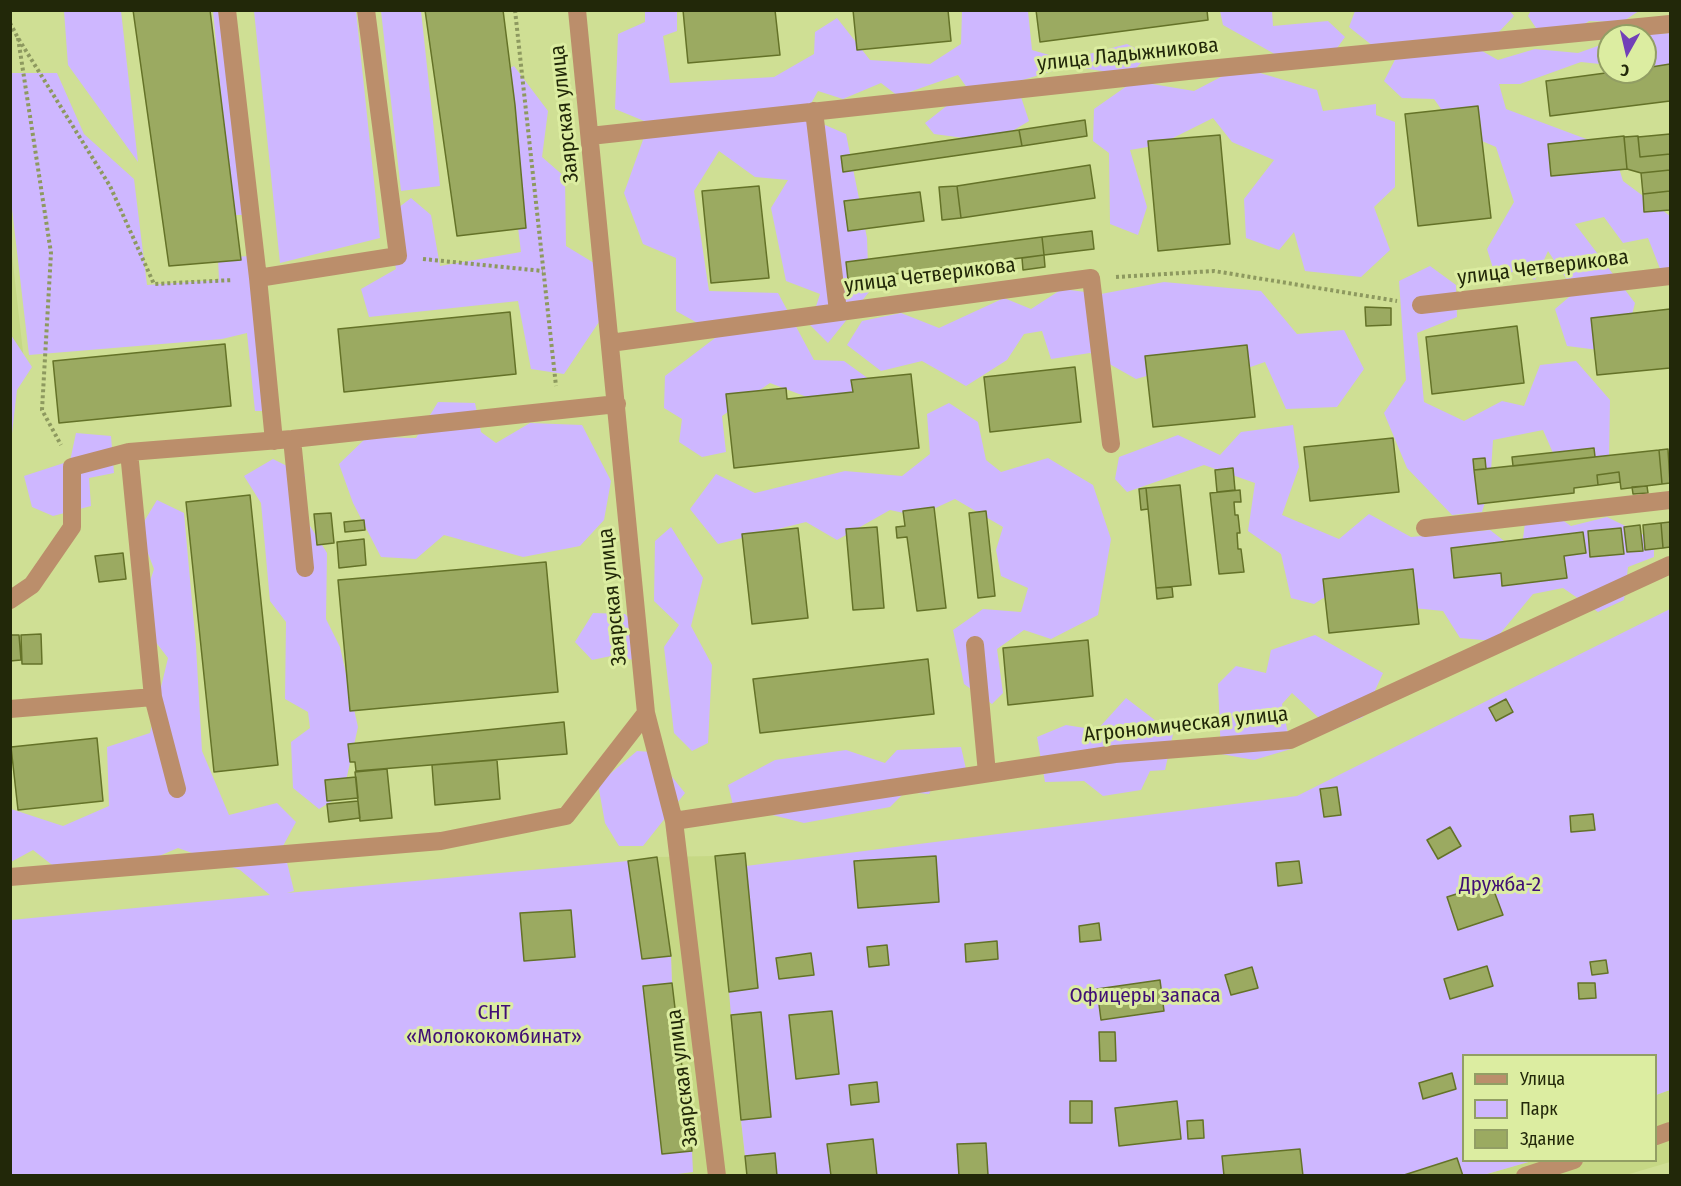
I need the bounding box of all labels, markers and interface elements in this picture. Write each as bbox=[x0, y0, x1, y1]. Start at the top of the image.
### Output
north arrow bbox=[1597, 24, 1657, 84]
street label: улица Ладыжникова bbox=[1036, 33, 1220, 77]
street label: Заярская улица bbox=[545, 44, 585, 184]
text: С bbox=[1619, 60, 1630, 80]
street label: улица Четверикова bbox=[1456, 245, 1630, 291]
street label: улица Четверикова bbox=[843, 253, 1017, 299]
street label: Заярская улица bbox=[593, 527, 633, 667]
street label: Агрономическая улица bbox=[1083, 702, 1289, 748]
park label: Дружба-2 bbox=[1459, 872, 1541, 898]
park label: Офицеры запаса bbox=[1069, 983, 1221, 1009]
park label: СНТ «Молококомбинат» bbox=[406, 1000, 582, 1050]
street label: Заярская улица bbox=[662, 1008, 704, 1148]
legend bbox=[1462, 1054, 1657, 1162]
text: Улица bbox=[1520, 1068, 1565, 1090]
text: Парк bbox=[1520, 1098, 1558, 1120]
text: Здание bbox=[1520, 1128, 1575, 1150]

